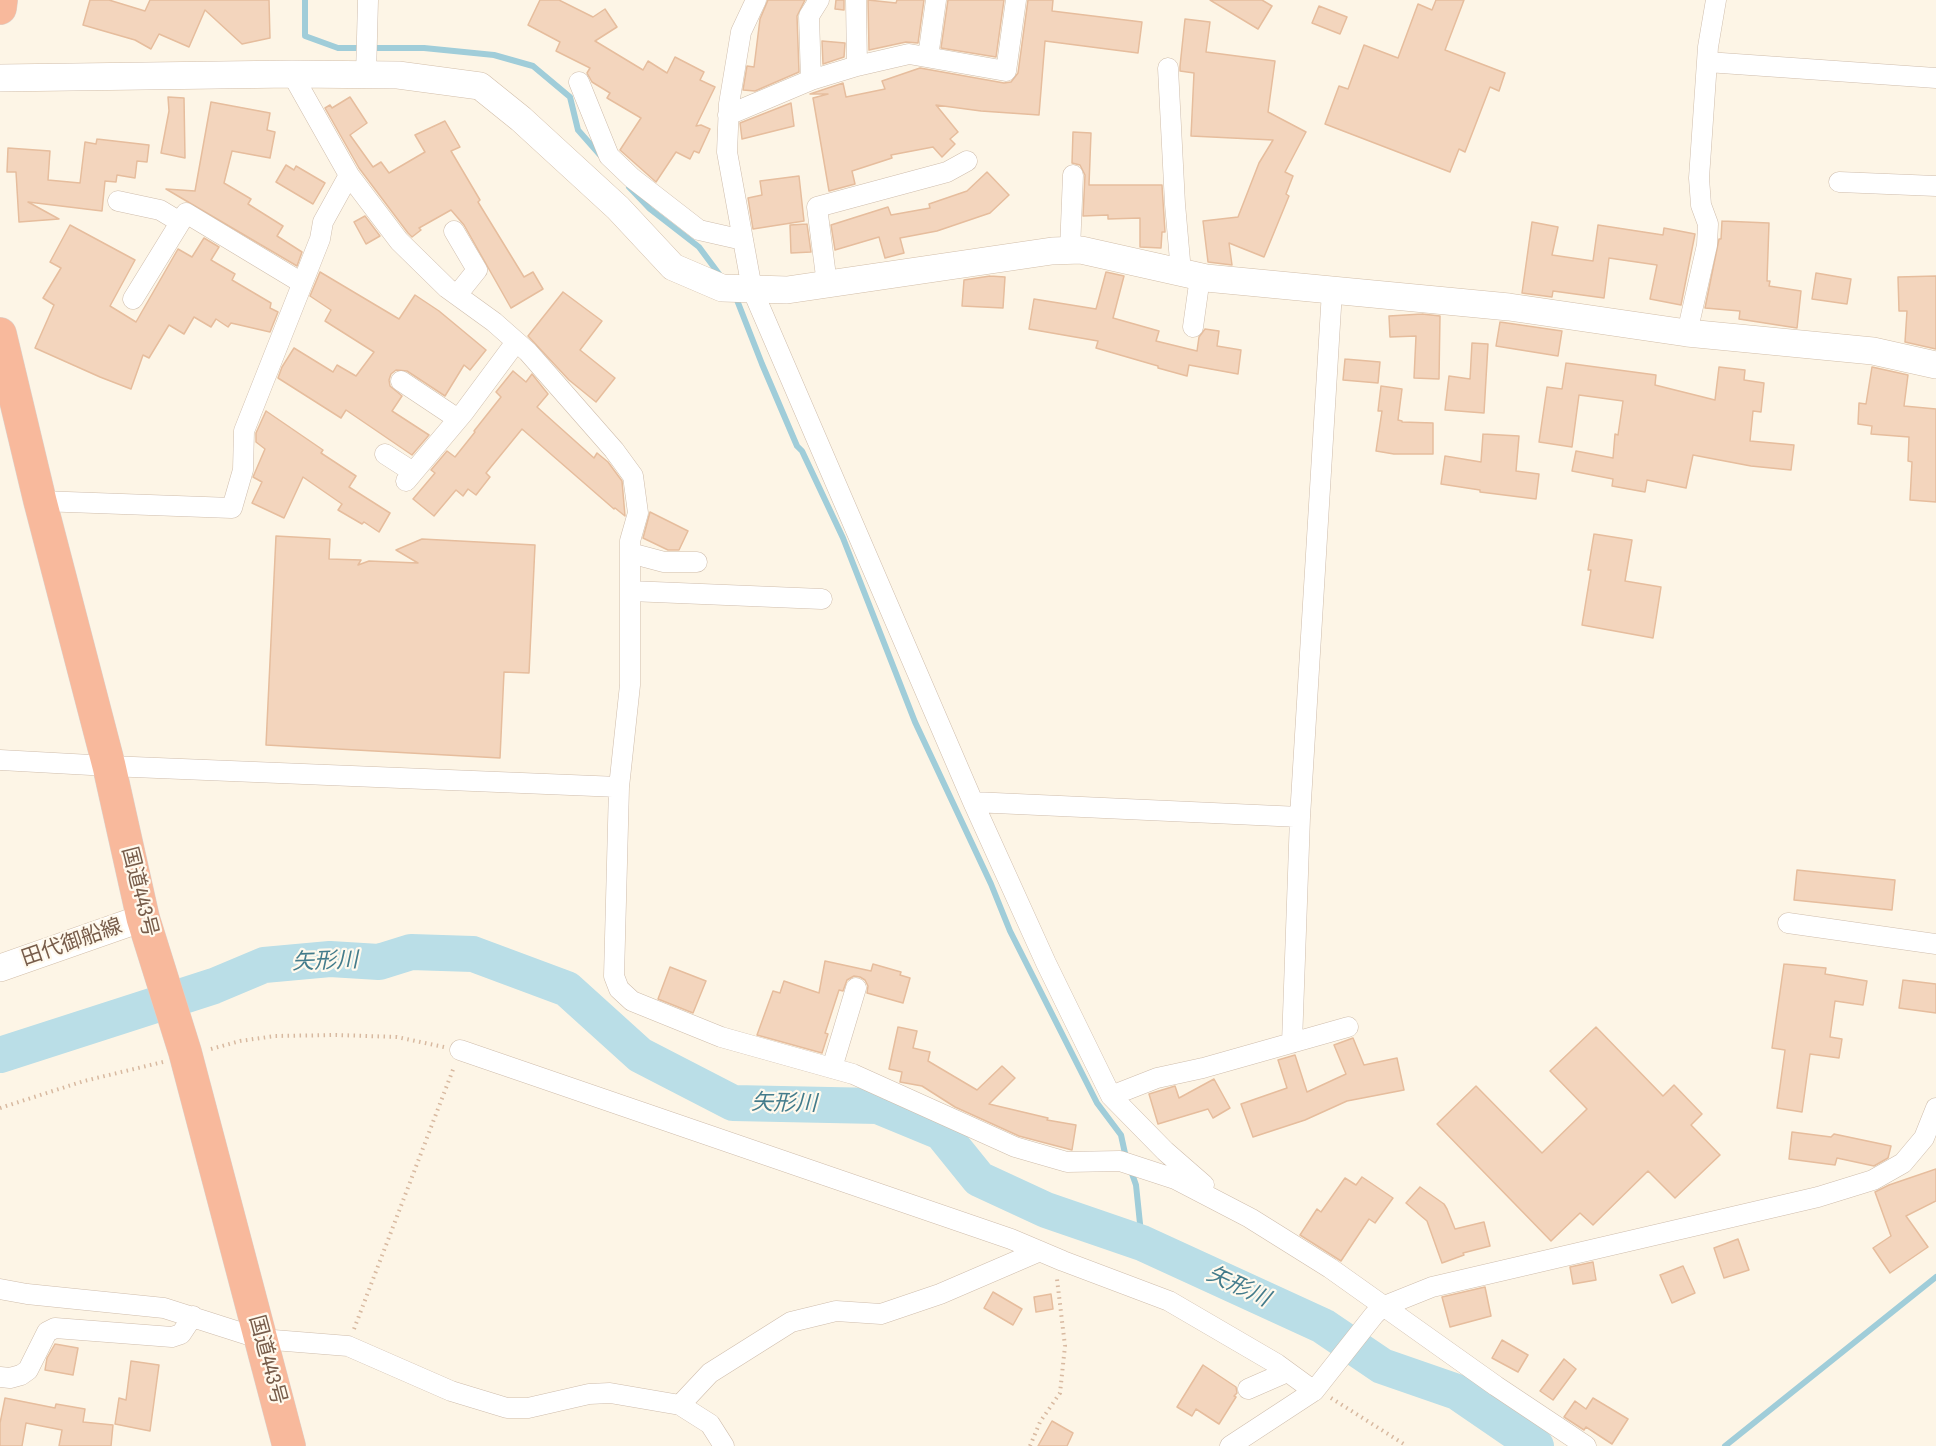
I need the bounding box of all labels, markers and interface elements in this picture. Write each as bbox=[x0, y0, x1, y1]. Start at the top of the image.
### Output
street label: 国道443号 bbox=[116, 844, 162, 940]
street label: 田代御船線 bbox=[18, 914, 126, 972]
water label: 矢形川 bbox=[292, 948, 358, 976]
water label: 矢形川 bbox=[751, 1090, 817, 1118]
water label: 矢形川 bbox=[1203, 1261, 1273, 1313]
street label: 国道443号 bbox=[243, 1312, 291, 1408]

